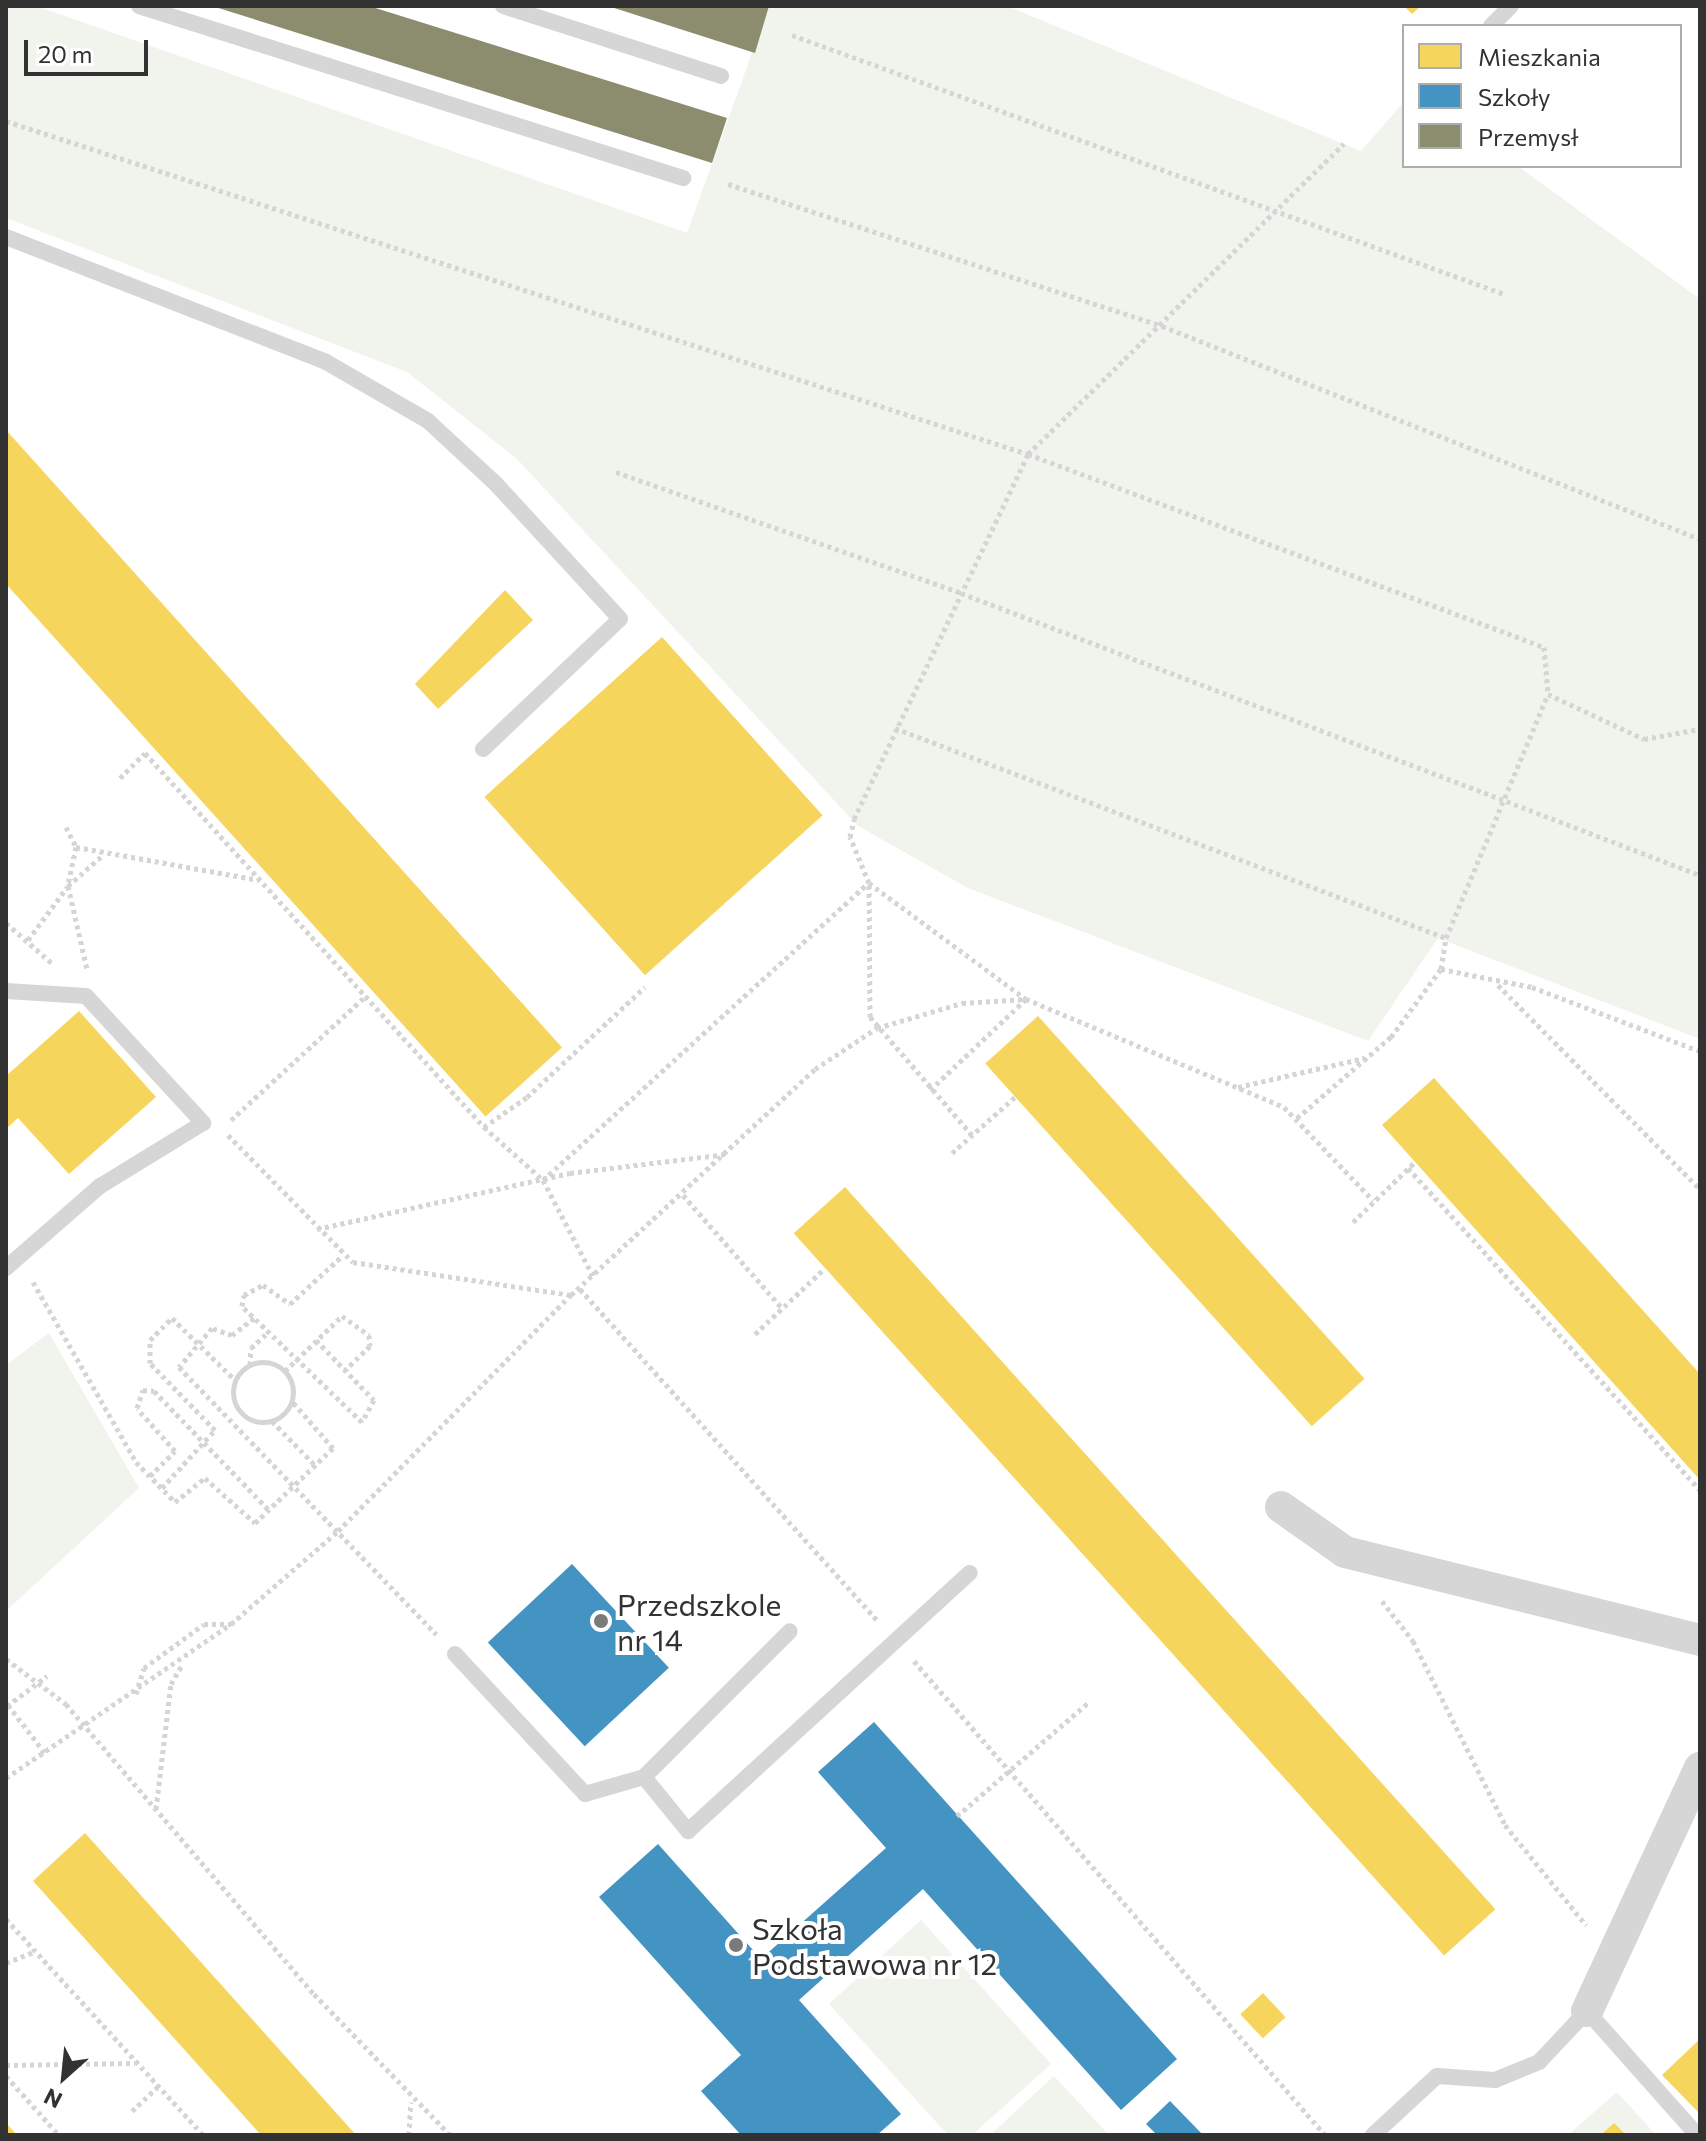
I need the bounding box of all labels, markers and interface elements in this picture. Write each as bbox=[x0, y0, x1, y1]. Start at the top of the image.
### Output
scale bar bbox=[28, 24, 152, 74]
legend bbox=[1402, 24, 1682, 168]
text: 20 m bbox=[38, 39, 92, 68]
text: Mieszkania bbox=[1478, 42, 1601, 71]
text: Szkoły bbox=[1478, 82, 1550, 111]
text: Przemysł bbox=[1478, 122, 1578, 151]
place label: Przedszkole nr 14 bbox=[617, 1586, 781, 1656]
marker: Przedszkole nr 14 bbox=[592, 1612, 610, 1630]
place label: Szkoła Podstawowa nr 12 bbox=[752, 1910, 997, 1980]
marker: Szkoła Podstawowa nr 12 bbox=[727, 1936, 745, 1954]
north arrow bbox=[24, 2037, 104, 2117]
text: N bbox=[39, 2083, 66, 2115]

